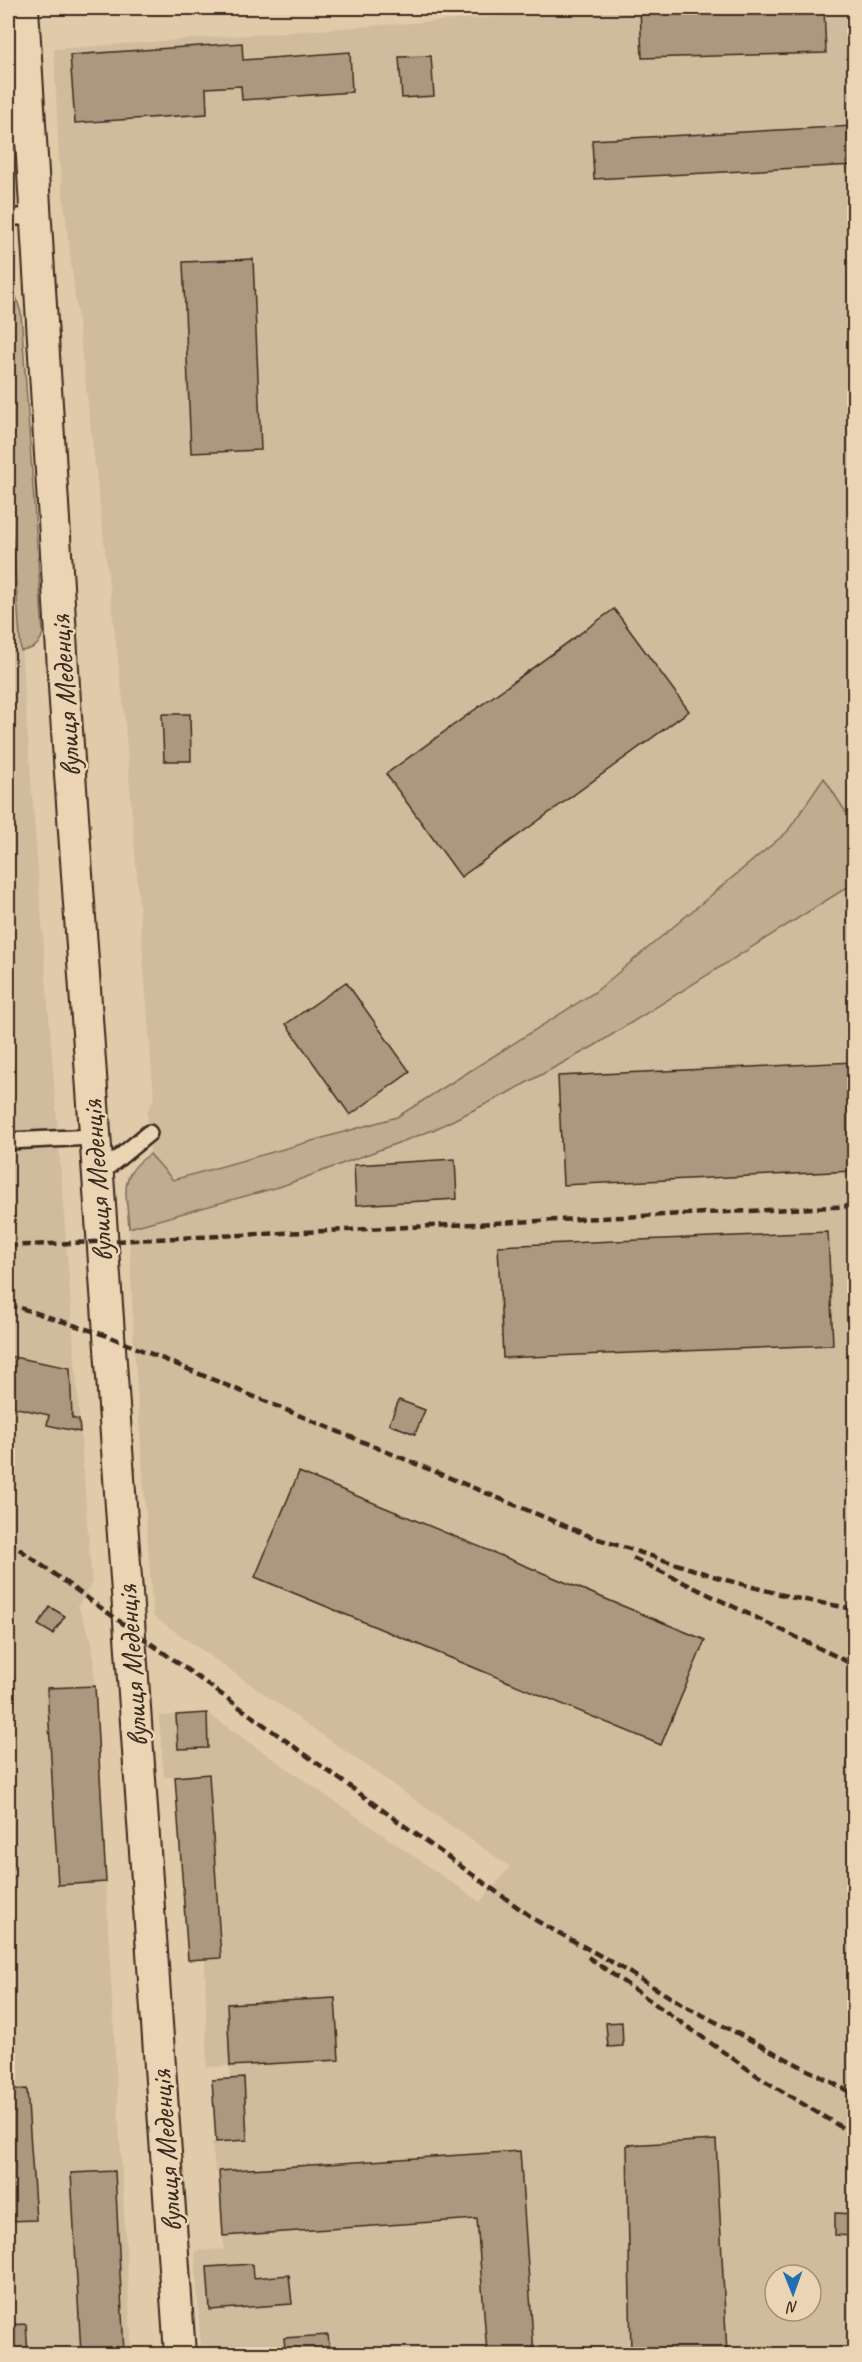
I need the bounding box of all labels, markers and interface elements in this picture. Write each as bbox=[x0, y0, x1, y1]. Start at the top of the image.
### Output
street label: вулиця Меденція bbox=[40, 613, 90, 778]
street label: вулиця Меденція bbox=[72, 1098, 122, 1263]
street label: вулиця Меденція bbox=[107, 1583, 157, 1748]
street label: вулиця Меденція bbox=[141, 2068, 191, 2233]
north arrow bbox=[763, 2263, 823, 2323]
text: N bbox=[785, 2297, 798, 2317]

